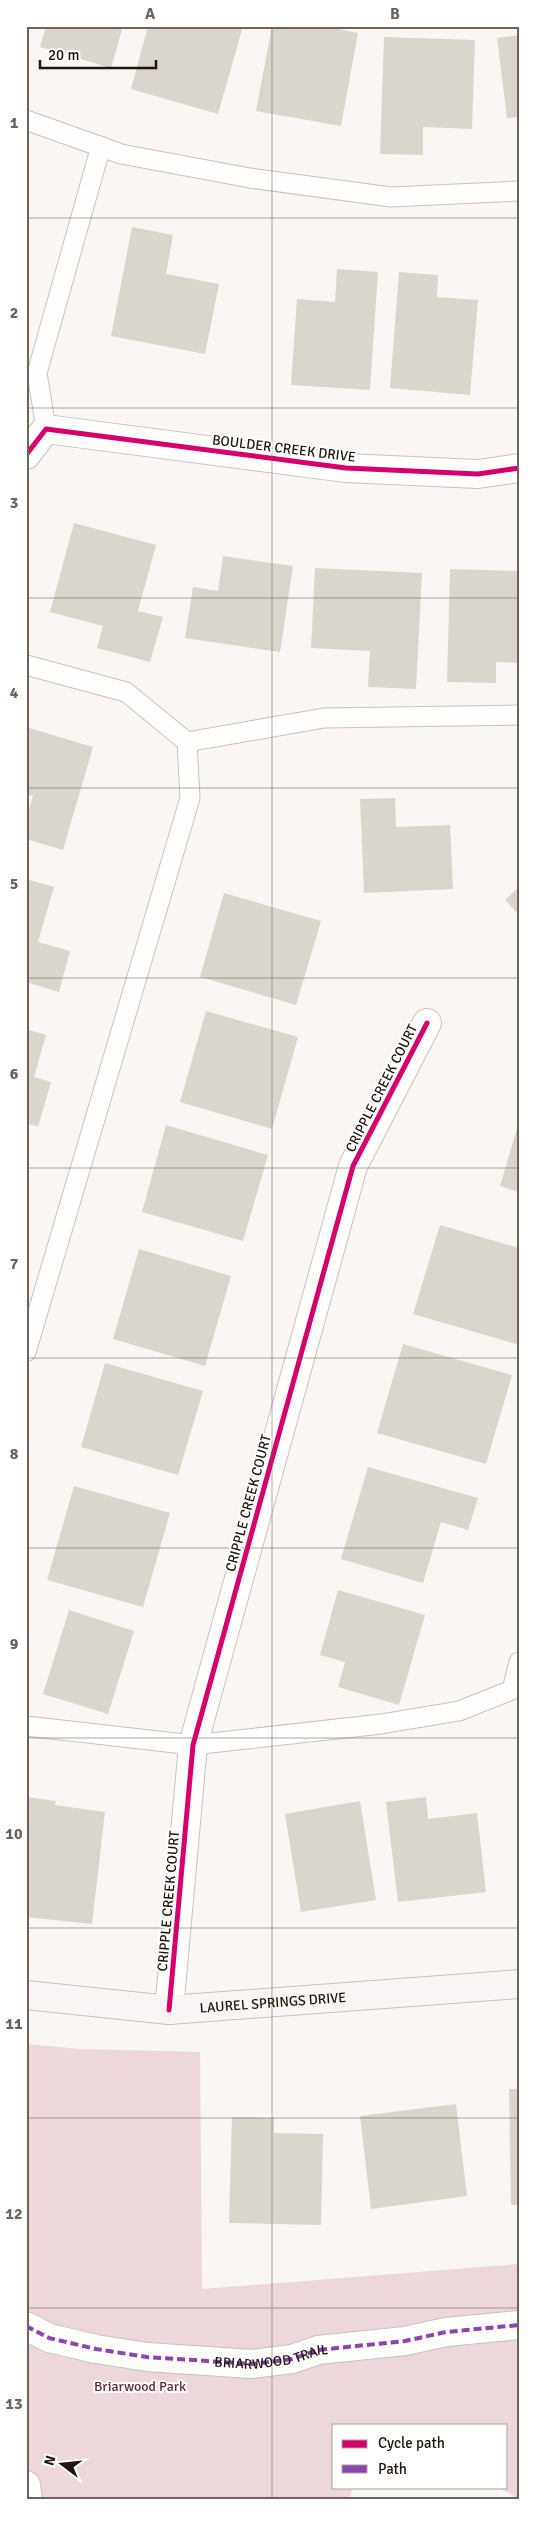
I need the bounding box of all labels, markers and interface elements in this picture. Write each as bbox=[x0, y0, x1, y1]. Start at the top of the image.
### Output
text: A bbox=[145, 4, 156, 24]
text: B bbox=[390, 4, 400, 24]
scale bar bbox=[40, 38, 156, 70]
text: 20 m bbox=[48, 46, 79, 64]
text: 1 bbox=[10, 113, 19, 133]
text: 2 bbox=[10, 303, 18, 323]
street label: BOULDER CREEK DRIVE bbox=[211, 431, 357, 466]
text: 3 bbox=[10, 493, 18, 513]
text: 4 bbox=[10, 683, 19, 703]
text: 5 bbox=[10, 874, 18, 894]
street label: CRIPPLE CREEK COURT bbox=[342, 1021, 421, 1155]
text: 6 bbox=[10, 1064, 19, 1084]
text: 7 bbox=[10, 1254, 19, 1274]
street label: CRIPPLE CREEK COURT bbox=[222, 1433, 275, 1574]
text: 8 bbox=[10, 1444, 19, 1464]
text: 9 bbox=[10, 1634, 19, 1654]
text: 10 bbox=[5, 1824, 23, 1844]
street label: CRIPPLE CREEK COURT bbox=[154, 1830, 183, 1972]
street label: LAUREL SPRINGS DRIVE bbox=[199, 1989, 347, 2017]
text: 11 bbox=[5, 2014, 23, 2034]
text: 12 bbox=[5, 2204, 23, 2224]
street label: BRIARWOOD TRAIL bbox=[214, 2341, 329, 2373]
park label: Briarwood Park bbox=[94, 2378, 186, 2395]
text: 13 bbox=[5, 2394, 23, 2414]
legend bbox=[332, 2424, 508, 2488]
text: Cycle path bbox=[378, 2434, 445, 2452]
north arrow bbox=[38, 2438, 88, 2488]
text: N bbox=[40, 2454, 59, 2468]
text: Path bbox=[378, 2460, 407, 2478]

